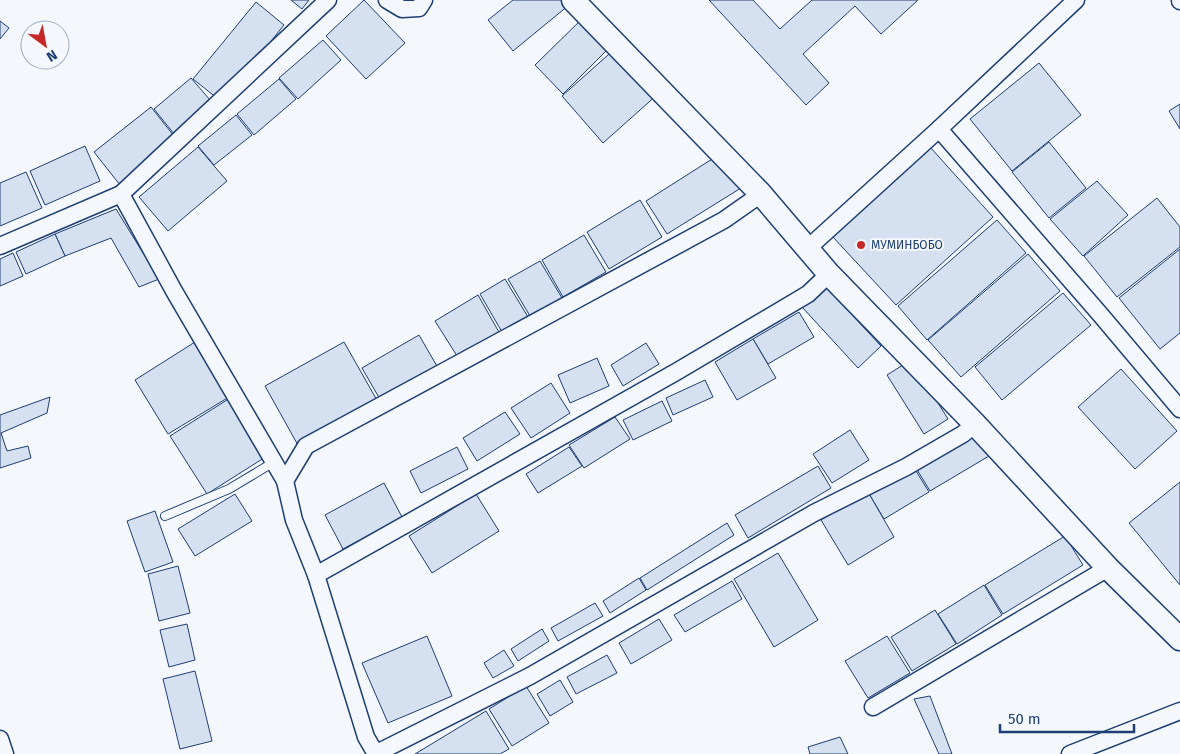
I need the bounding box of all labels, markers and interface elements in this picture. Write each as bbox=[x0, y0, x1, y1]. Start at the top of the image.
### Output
north arrow bbox=[20, 20, 70, 70]
text: N bbox=[43, 46, 60, 65]
place label: МУМИНБОБО bbox=[871, 238, 943, 252]
marker: МУМИНБОБО bbox=[855, 239, 867, 251]
scale bar bbox=[1000, 702, 1134, 734]
text: 50 m bbox=[1008, 710, 1041, 728]

